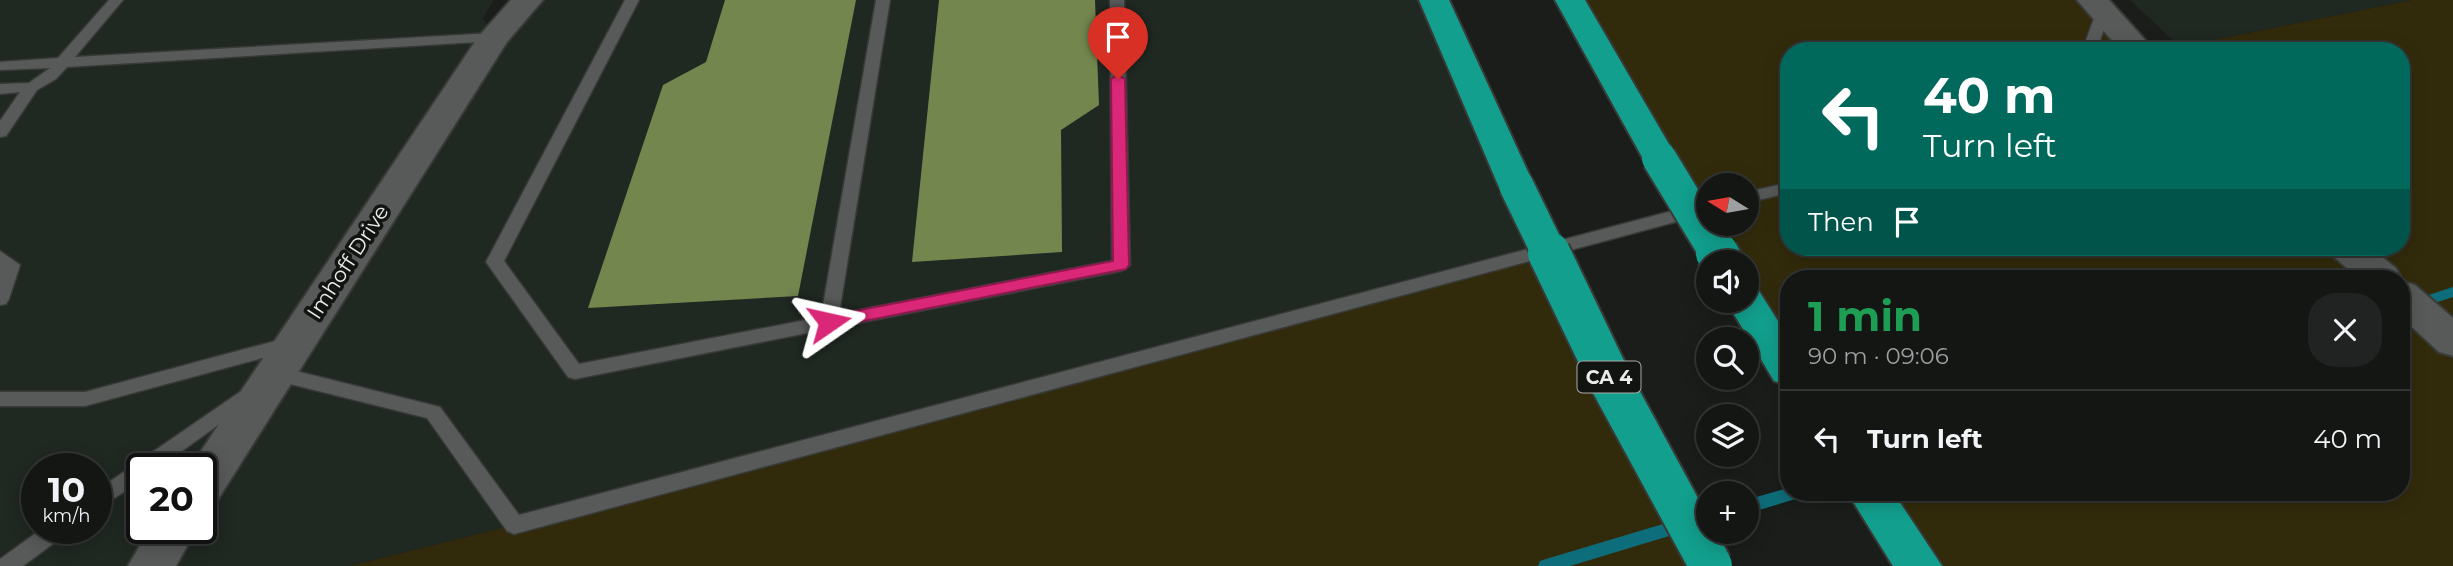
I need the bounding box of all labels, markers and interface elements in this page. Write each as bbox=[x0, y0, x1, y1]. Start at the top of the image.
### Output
pin bbox=[1088, 7, 1148, 79]
icon: arrive bbox=[1099, 18, 1137, 56]
text: 40 m bbox=[1923, 66, 2055, 125]
icon: left bbox=[1808, 70, 1899, 161]
text: Turn left bbox=[1923, 126, 2057, 165]
north arrow bbox=[1696, 173, 1759, 236]
map controls bbox=[1696, 173, 1759, 544]
street label: Imhoff Drive bbox=[301, 200, 394, 323]
icon: arrive bbox=[1888, 203, 1926, 241]
text: Then bbox=[1808, 206, 1874, 238]
button: sound bbox=[1696, 250, 1759, 313]
position arrow bbox=[792, 285, 866, 359]
text: 1 min bbox=[1808, 290, 1922, 342]
button: close bbox=[2308, 293, 2382, 367]
button: search bbox=[1696, 327, 1759, 390]
text: 90 m · 09:06 bbox=[1808, 342, 1949, 370]
road number: CA 4 bbox=[1578, 362, 1640, 392]
button: layers bbox=[1696, 404, 1759, 467]
icon: left bbox=[1808, 420, 1846, 458]
text: Turn left bbox=[1867, 423, 1983, 455]
text: 40 m bbox=[2313, 423, 2382, 455]
speed limit sign: 20 bbox=[126, 453, 217, 544]
text: 10 bbox=[48, 468, 85, 511]
button: + bbox=[1696, 481, 1759, 544]
text: km/h bbox=[42, 505, 91, 527]

